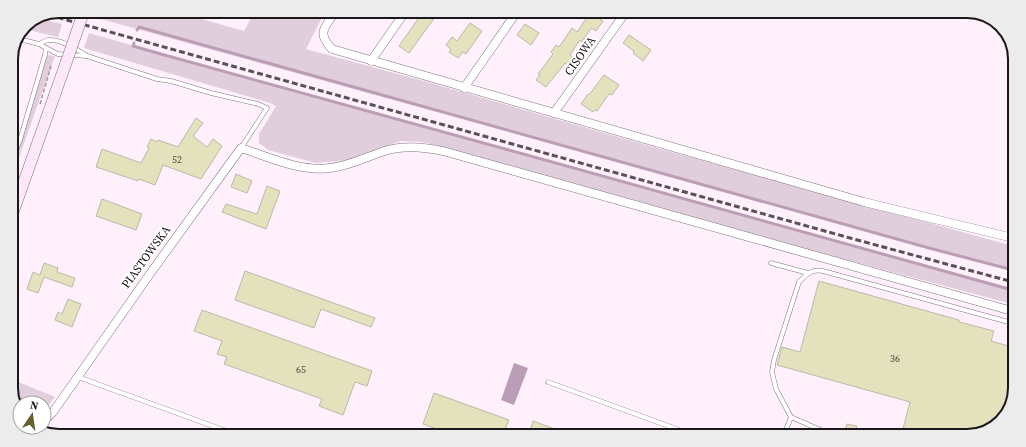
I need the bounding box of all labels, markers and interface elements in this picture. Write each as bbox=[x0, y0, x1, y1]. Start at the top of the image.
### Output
street label: CISOWA bbox=[561, 33, 599, 79]
house number: 52 bbox=[172, 153, 182, 166]
street label: PIASTOWSKA bbox=[118, 222, 174, 292]
house number: 36 bbox=[890, 352, 900, 365]
house number: 65 bbox=[296, 363, 306, 376]
north arrow bbox=[12, 395, 52, 435]
text: N bbox=[29, 398, 40, 414]

